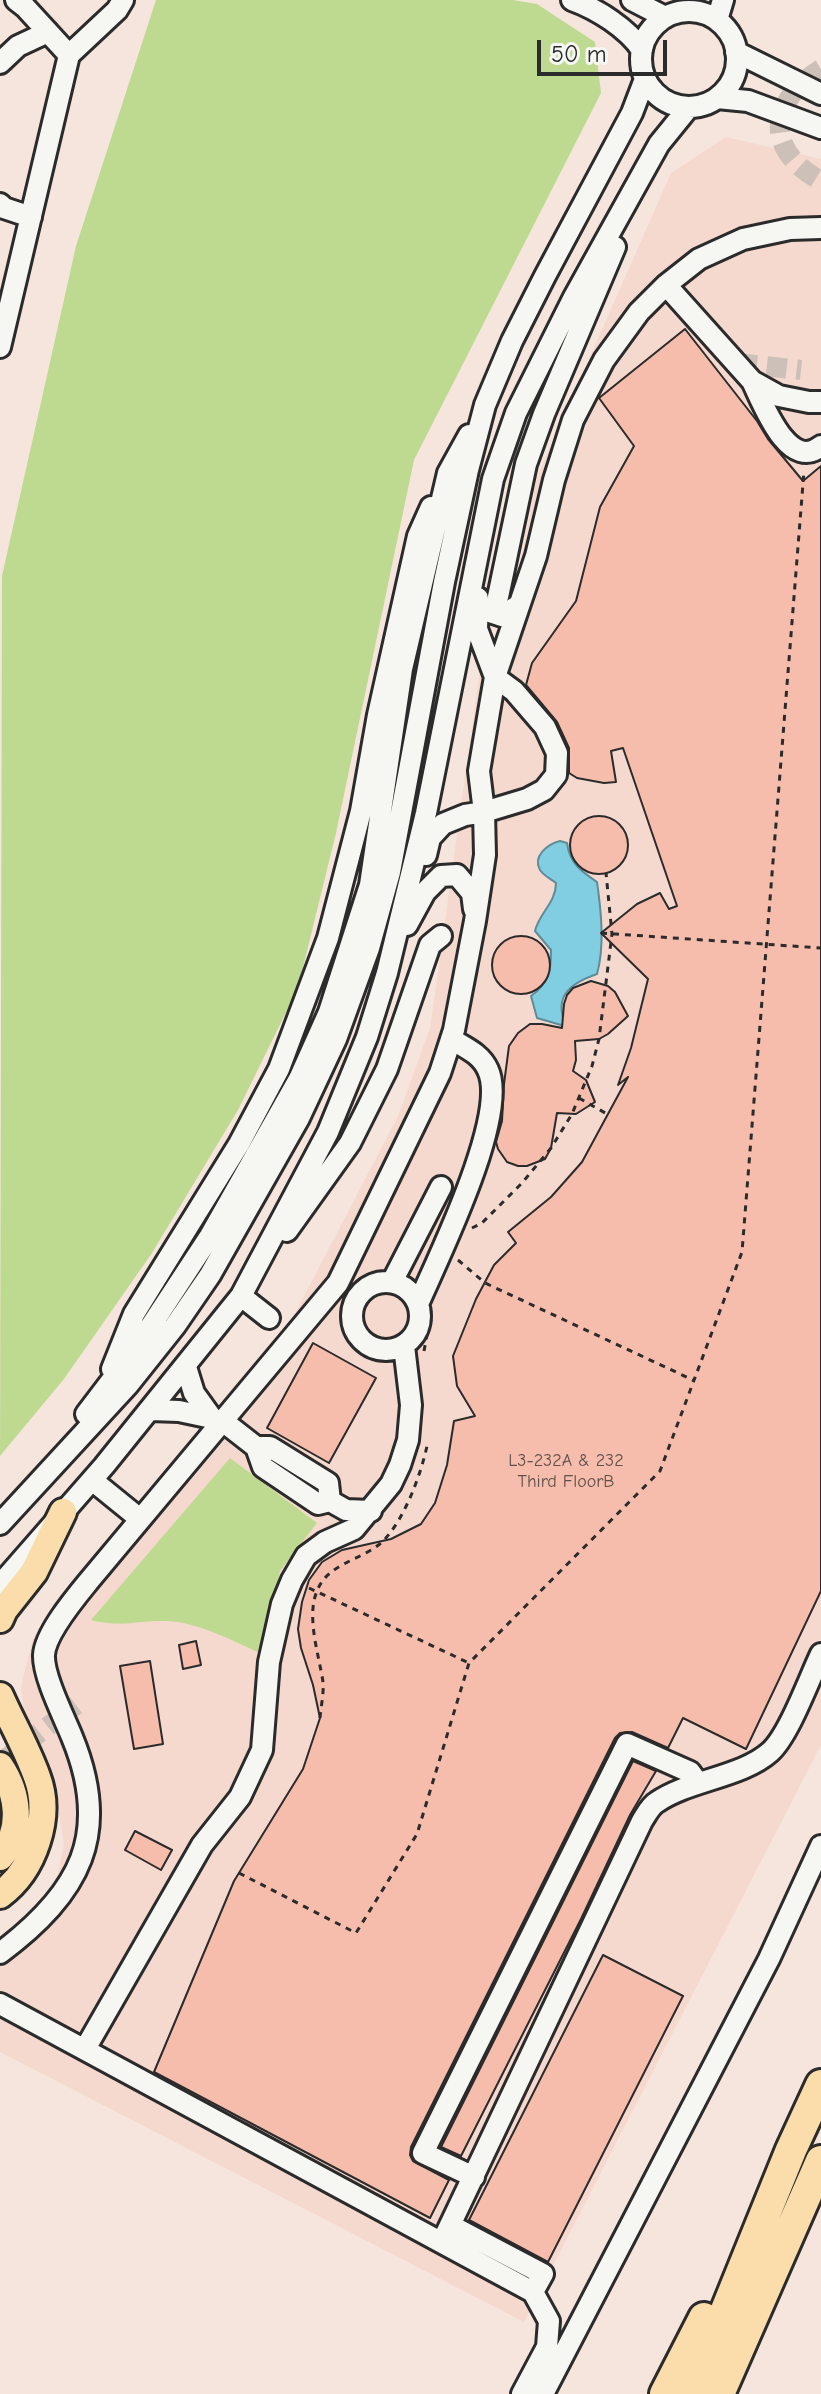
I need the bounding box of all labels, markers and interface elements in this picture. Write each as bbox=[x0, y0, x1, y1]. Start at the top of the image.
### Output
scale bar bbox=[541, 24, 671, 74]
text: 50 m bbox=[551, 40, 607, 68]
house number: L3-232A & 232 Third FloorB bbox=[508, 1450, 624, 1492]

